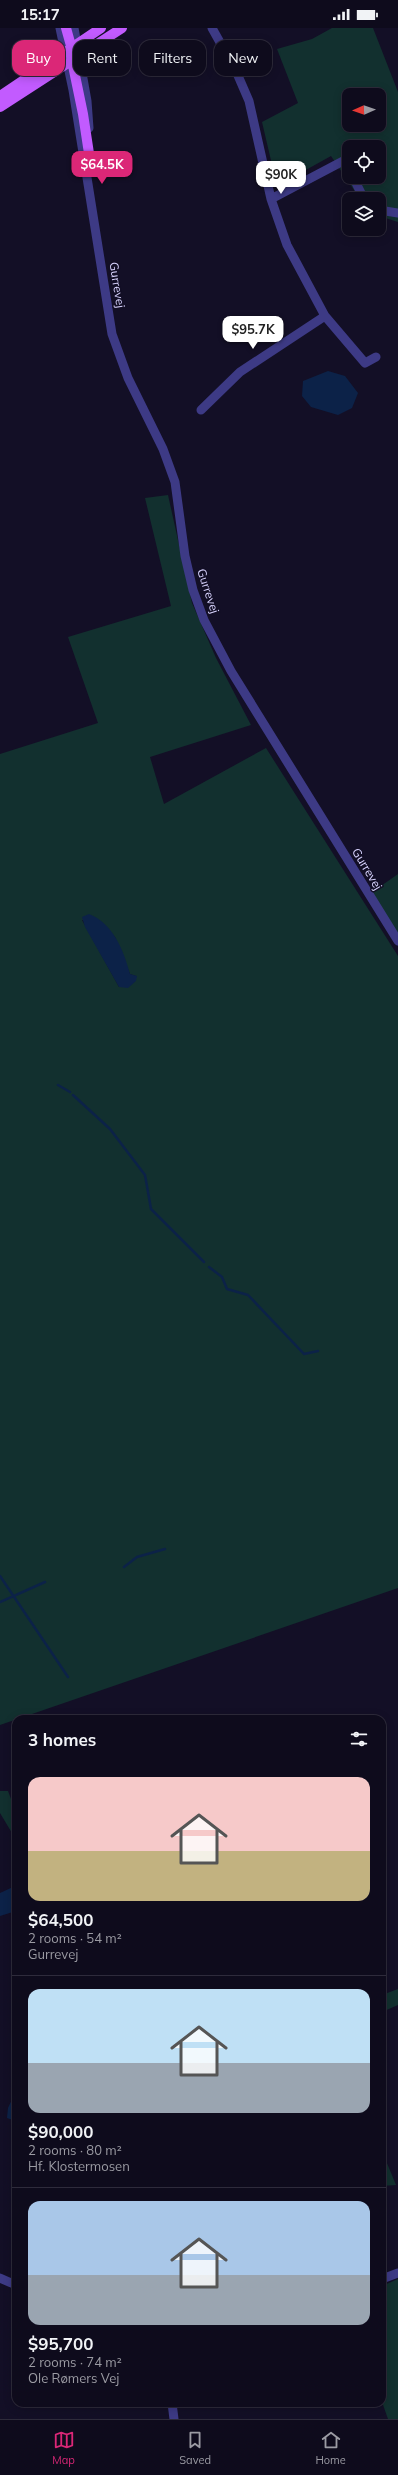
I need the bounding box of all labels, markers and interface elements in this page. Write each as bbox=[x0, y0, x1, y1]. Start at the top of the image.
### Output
text: 15:17 bbox=[20, 5, 60, 24]
chip: Buy bbox=[12, 40, 65, 76]
chip: Rent bbox=[73, 40, 131, 76]
chip: Filters bbox=[139, 40, 206, 76]
chip: New bbox=[214, 40, 272, 76]
north arrow bbox=[342, 88, 386, 132]
map controls bbox=[342, 88, 386, 236]
button: locate bbox=[342, 140, 386, 184]
pin: $64.5K bbox=[69, 151, 135, 185]
text: $64.5K bbox=[80, 156, 124, 172]
pin: $90K bbox=[257, 161, 305, 195]
text: $90K bbox=[265, 166, 297, 182]
button: layers bbox=[342, 192, 386, 236]
street label: Gurrevej bbox=[106, 261, 129, 309]
pin: $95.7K bbox=[220, 316, 286, 350]
text: $95.7K bbox=[231, 321, 275, 337]
street label: Gurrevej bbox=[194, 566, 223, 615]
street label: Gurrevej bbox=[349, 845, 386, 893]
icon: filters bbox=[348, 1728, 370, 1750]
text: 3 homes bbox=[28, 1729, 96, 1750]
icon: home bbox=[163, 1803, 235, 1875]
text: $64,500 bbox=[28, 1909, 93, 1930]
text: 2 rooms · 54 m² bbox=[28, 1930, 122, 1946]
text: Gurrevej bbox=[28, 1946, 78, 1962]
icon: home bbox=[163, 2015, 235, 2087]
text: $90,000 bbox=[28, 2121, 93, 2142]
text: 2 rooms · 80 m² bbox=[28, 2142, 122, 2158]
text: Hf. Klostermosen bbox=[28, 2158, 130, 2174]
icon: home bbox=[163, 2227, 235, 2299]
text: $95,700 bbox=[28, 2333, 93, 2354]
text: 2 rooms · 74 m² bbox=[28, 2354, 122, 2370]
text: Ole Rømers Vej bbox=[28, 2370, 119, 2386]
tab: Map bbox=[52, 2429, 75, 2467]
tab: Saved bbox=[179, 2429, 211, 2467]
tab: Home bbox=[315, 2429, 346, 2467]

